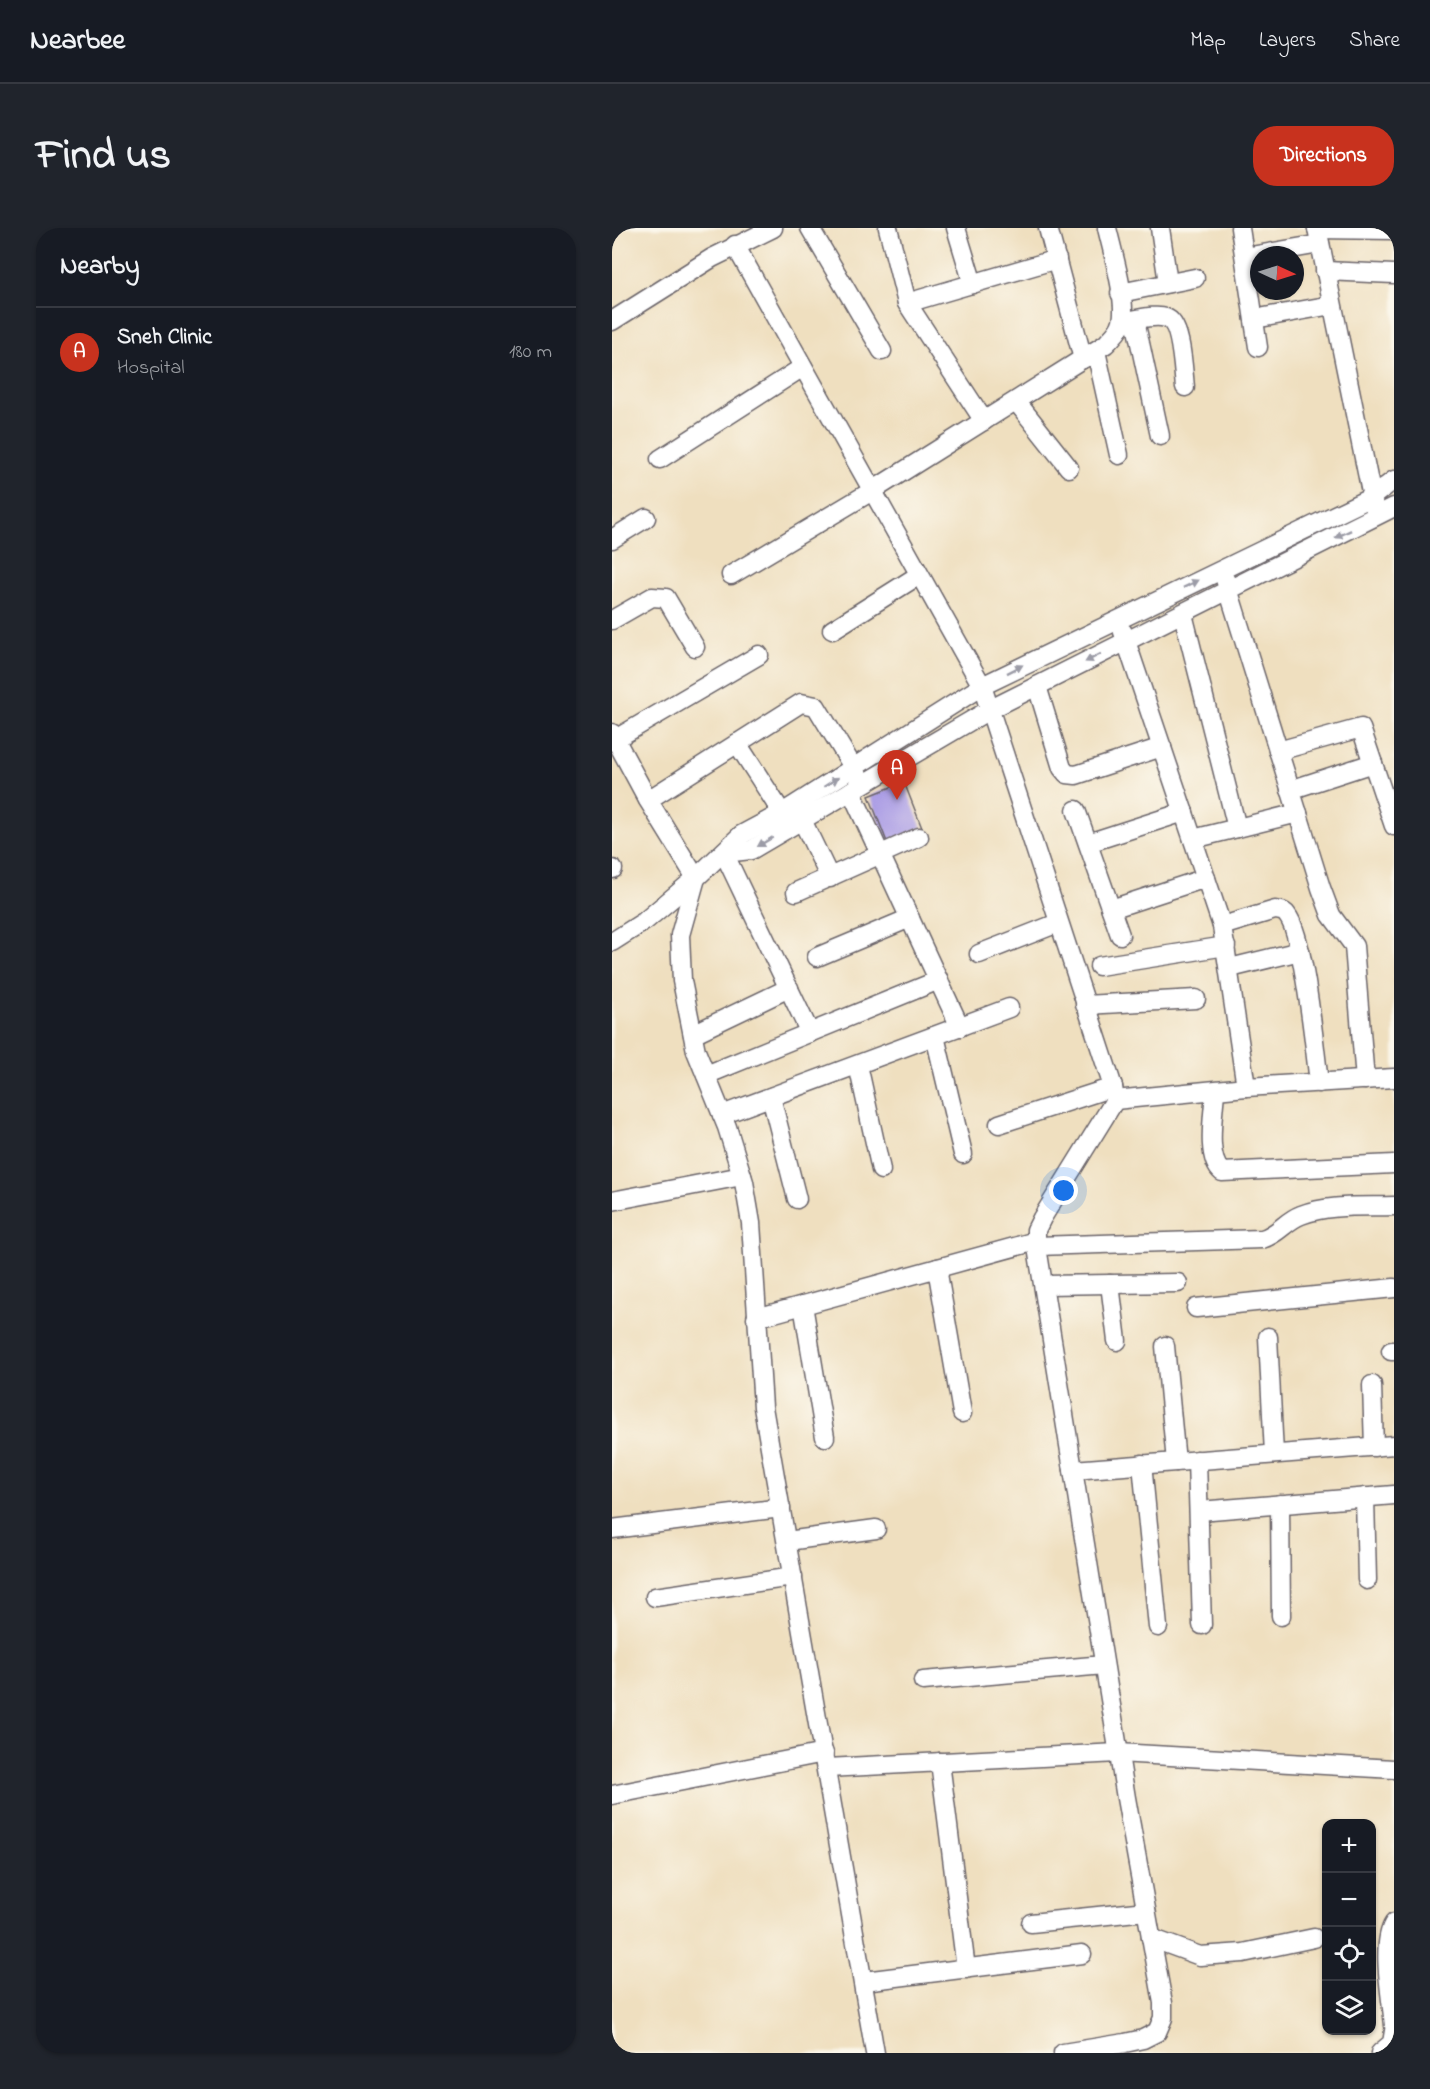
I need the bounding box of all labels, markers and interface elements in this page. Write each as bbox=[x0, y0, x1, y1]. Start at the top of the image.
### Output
text: Nearbee bbox=[30, 21, 125, 62]
text: Map bbox=[1190, 26, 1226, 56]
text: Layers bbox=[1259, 26, 1316, 56]
text: Share bbox=[1349, 26, 1400, 56]
text: Find us bbox=[36, 126, 171, 187]
button: Directions bbox=[1253, 126, 1394, 186]
north arrow bbox=[1250, 246, 1304, 300]
text: Nearby bbox=[60, 248, 139, 286]
text: Sneh Clinic bbox=[117, 322, 212, 354]
text: A bbox=[73, 338, 86, 367]
text: 180 m bbox=[509, 338, 552, 367]
text: Hospital bbox=[117, 354, 185, 383]
one-way arrow bbox=[1334, 530, 1351, 539]
one-way arrow bbox=[1182, 579, 1199, 588]
one-way arrow bbox=[1084, 654, 1101, 663]
one-way arrow bbox=[1007, 664, 1024, 674]
pin: A bbox=[878, 750, 916, 800]
one-way arrow bbox=[823, 776, 840, 787]
one-way arrow bbox=[756, 837, 773, 847]
your location bbox=[1049, 1176, 1078, 1205]
map controls bbox=[1322, 1819, 1376, 2035]
button: + bbox=[1322, 1819, 1376, 1873]
button: − bbox=[1322, 1873, 1376, 1927]
button: locate bbox=[1322, 1927, 1376, 1981]
button: layers bbox=[1322, 1981, 1376, 2035]

